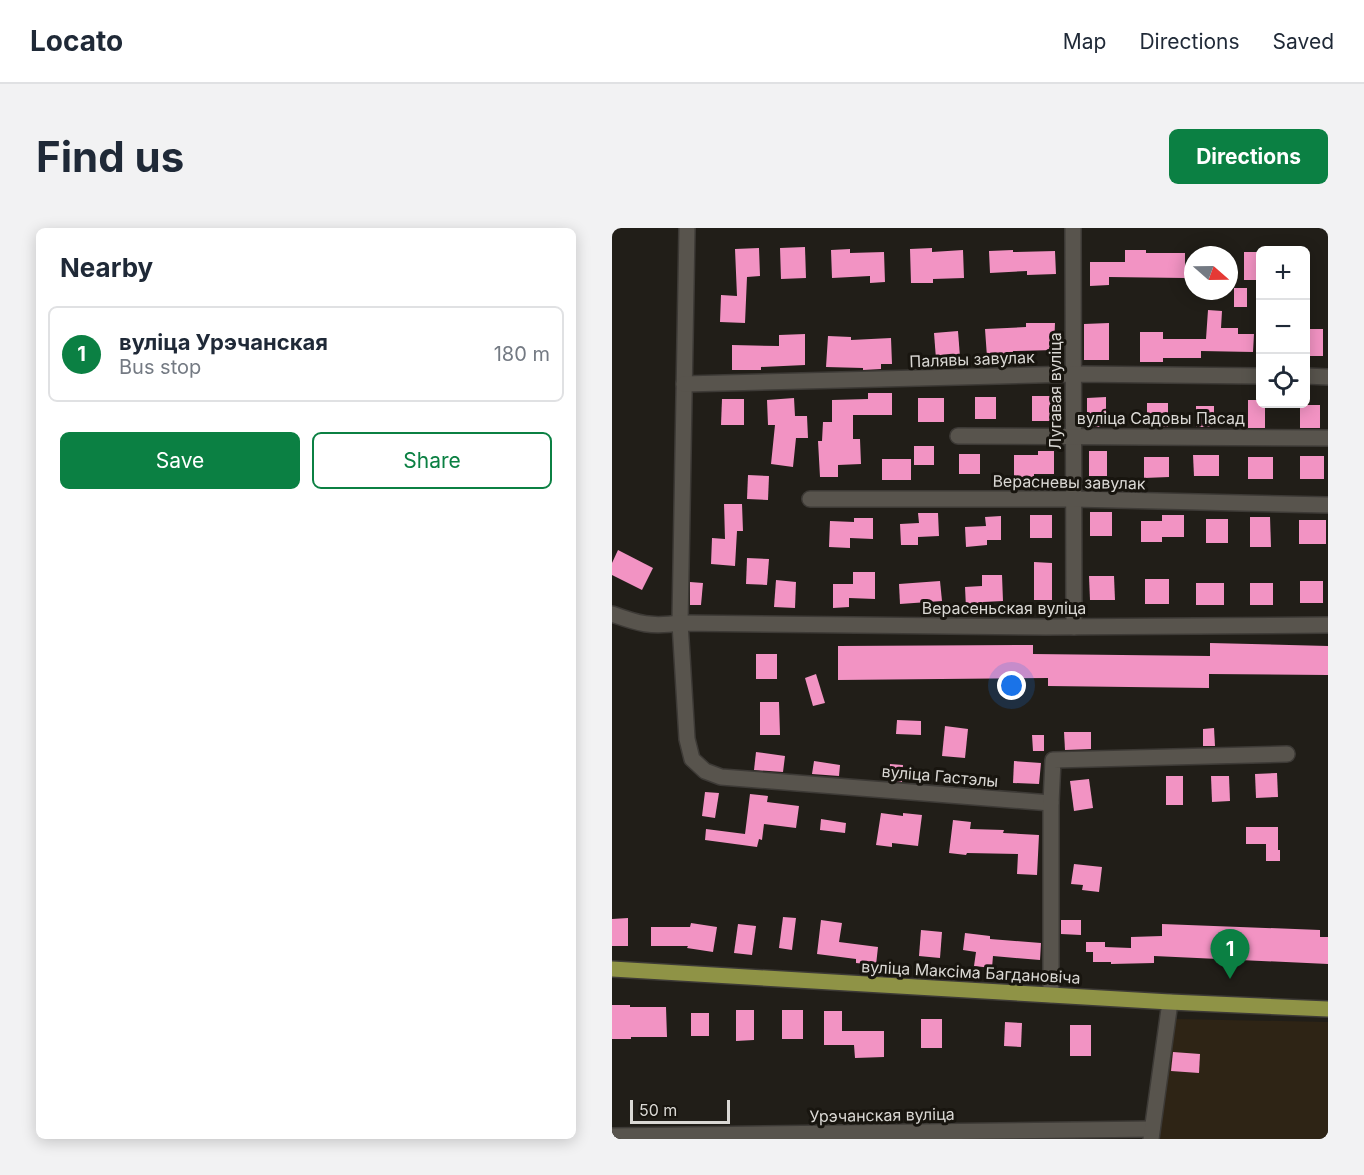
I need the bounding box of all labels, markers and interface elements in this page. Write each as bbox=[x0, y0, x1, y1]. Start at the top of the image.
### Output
text: Locato bbox=[30, 24, 123, 58]
text: Map bbox=[1063, 29, 1106, 54]
text: Directions bbox=[1139, 29, 1240, 54]
text: Saved bbox=[1273, 29, 1334, 54]
button: Directions bbox=[1169, 129, 1328, 184]
text: Find us bbox=[36, 131, 184, 182]
north arrow bbox=[1184, 246, 1238, 300]
map controls bbox=[1256, 246, 1310, 408]
button: + bbox=[1256, 246, 1310, 300]
text: Nearby bbox=[60, 252, 153, 283]
button: − bbox=[1256, 300, 1310, 354]
text: вуліца Урэчанская bbox=[119, 329, 328, 355]
street label: Лугавая вуліца bbox=[1045, 332, 1065, 450]
text: 1 bbox=[77, 342, 86, 366]
text: 180 m bbox=[494, 342, 550, 366]
street label: Палявы завулак bbox=[909, 347, 1035, 371]
button: locate bbox=[1256, 354, 1310, 408]
text: Bus stop bbox=[119, 355, 201, 379]
street label: вуліца Садовы Пасад bbox=[1077, 408, 1245, 428]
button: Save bbox=[60, 432, 300, 489]
button: Share bbox=[312, 432, 552, 489]
street label: Верасневы завулак bbox=[992, 471, 1146, 493]
street label: Верасеньская вуліца bbox=[922, 598, 1086, 618]
your location bbox=[997, 671, 1026, 700]
street label: вуліца Гастэлы bbox=[881, 761, 999, 791]
pin: 1 bbox=[1210, 930, 1250, 979]
street label: вуліца Максіма Багдановіча bbox=[861, 956, 1081, 988]
scale bar bbox=[630, 1097, 730, 1124]
text: 50 m bbox=[639, 1100, 677, 1120]
street label: Урэчанская вуліца bbox=[809, 1104, 955, 1126]

